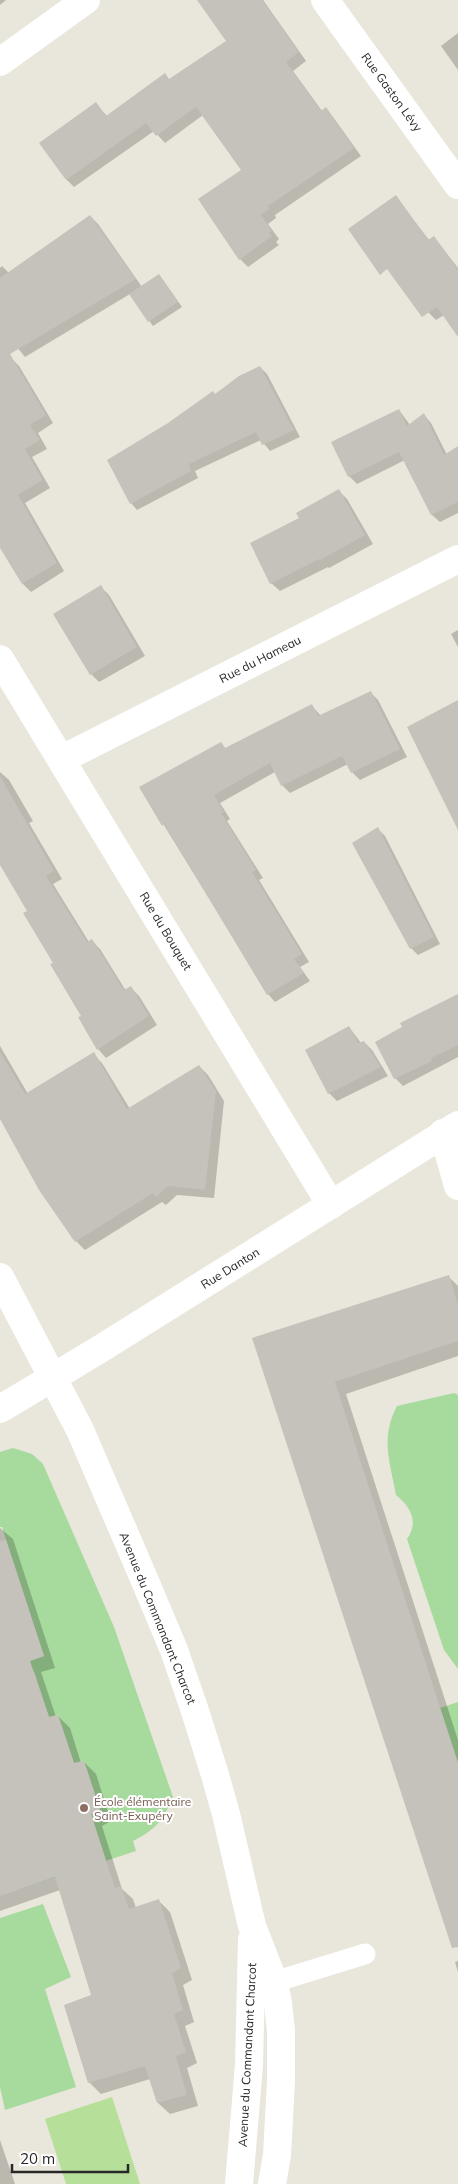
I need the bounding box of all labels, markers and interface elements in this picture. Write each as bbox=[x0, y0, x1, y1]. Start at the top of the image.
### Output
street label: Rue Gaston Lévy bbox=[358, 50, 426, 135]
street label: Rue du Hameau bbox=[217, 632, 303, 686]
street label: Rue du Bouquet bbox=[137, 889, 195, 973]
street label: Rue Danton bbox=[198, 1244, 262, 1292]
street label: Avenue du Commandant Charcot bbox=[117, 1530, 199, 1706]
place label: École élémentaire Saint-Exupéry bbox=[94, 1794, 191, 1823]
marker: École élémentaire Saint-Exupéry bbox=[78, 1802, 90, 1814]
street label: Avenue du Commandant Charcot bbox=[235, 1963, 259, 2147]
scale bar bbox=[12, 2142, 129, 2174]
text: 20 m bbox=[20, 2149, 55, 2168]

